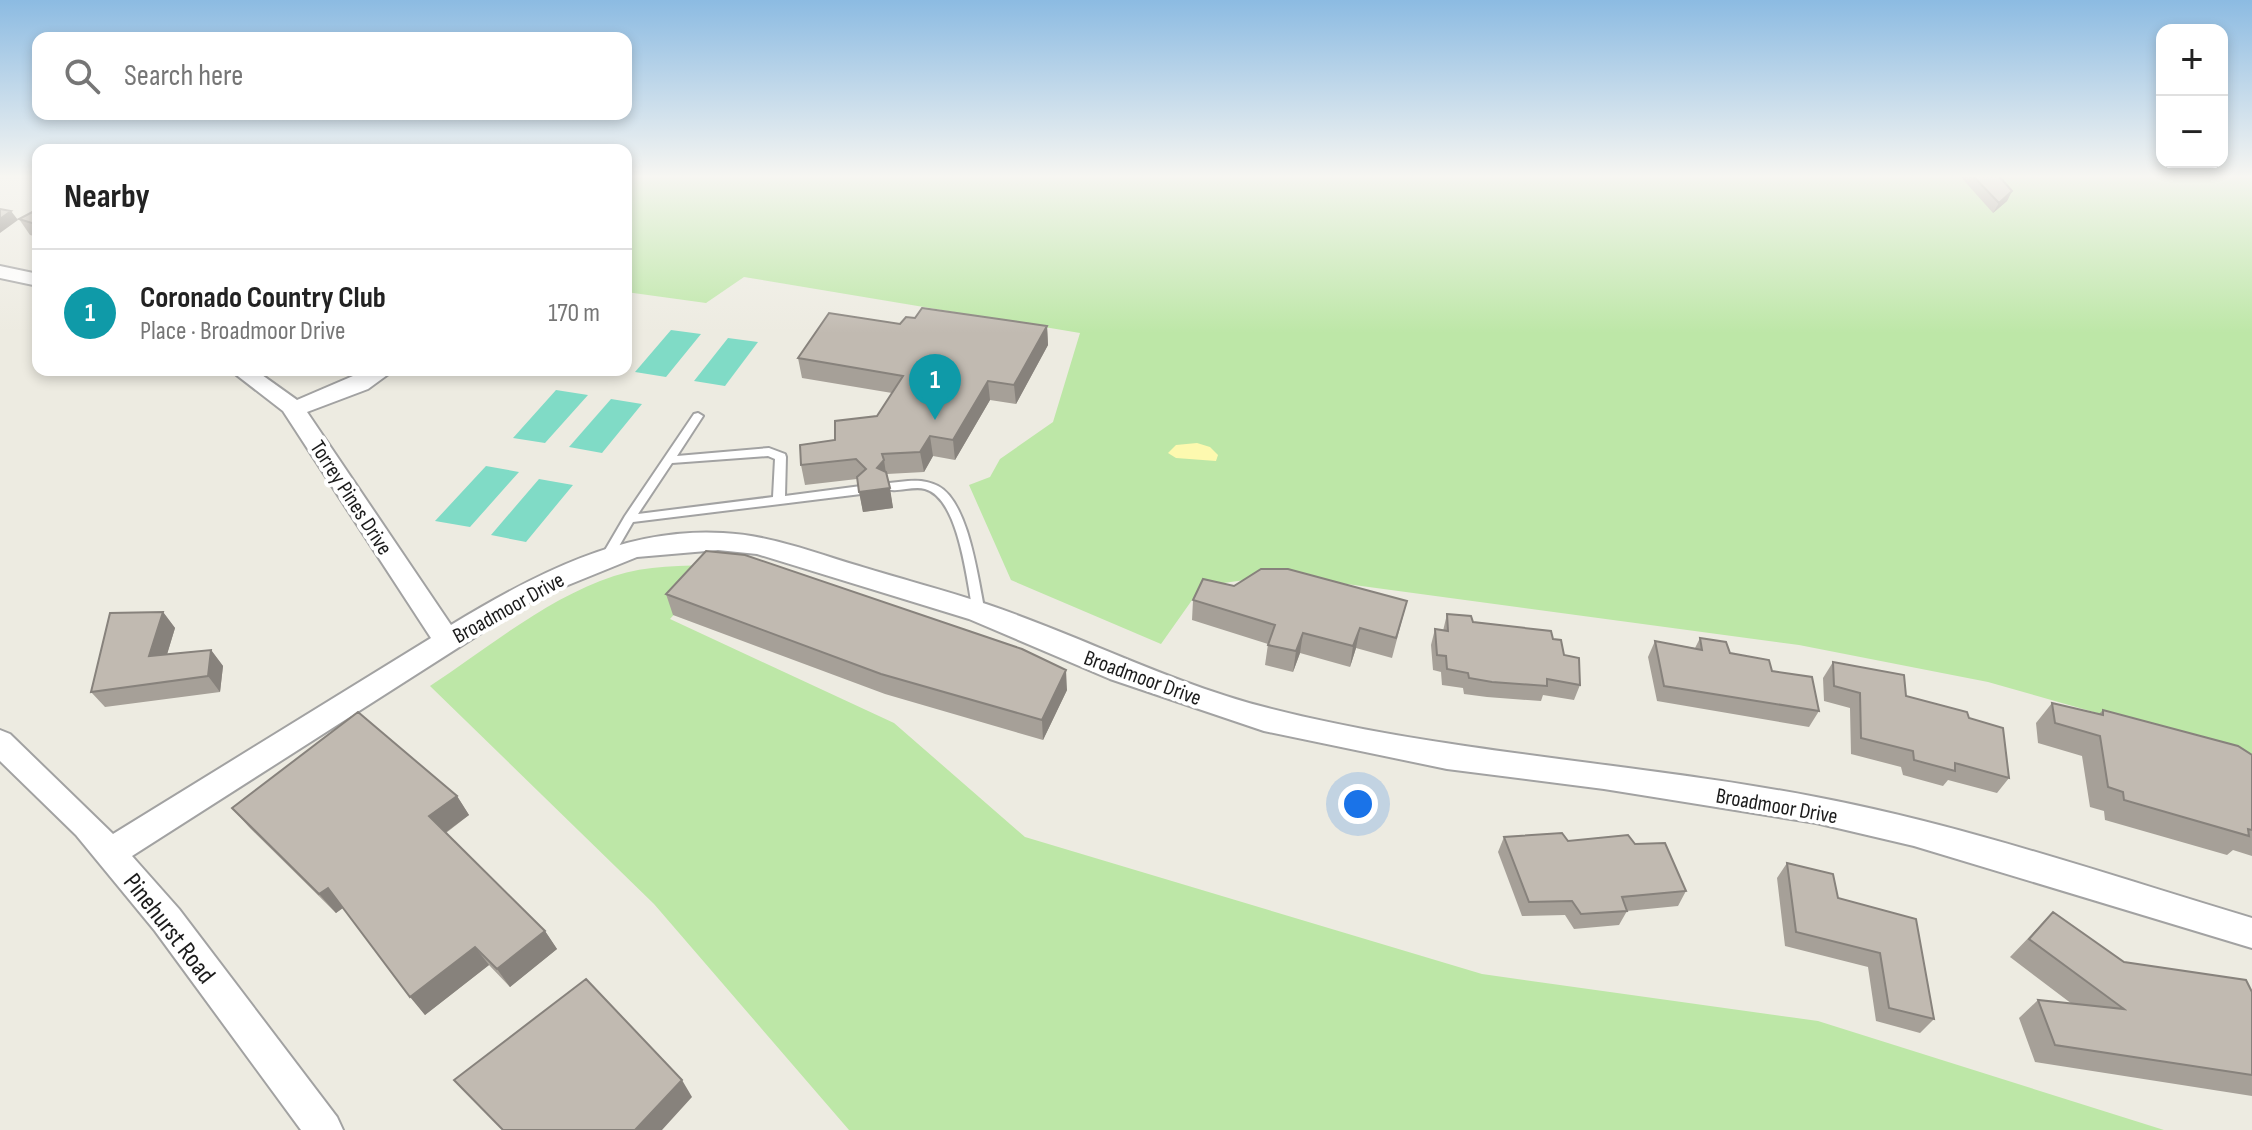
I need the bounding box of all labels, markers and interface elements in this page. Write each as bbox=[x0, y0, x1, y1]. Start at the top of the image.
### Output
map controls bbox=[2156, 24, 2228, 168]
button: + bbox=[2156, 24, 2228, 96]
search box bbox=[32, 32, 632, 120]
icon: search bbox=[60, 54, 104, 98]
text: Search here bbox=[124, 58, 243, 94]
button: − bbox=[2156, 96, 2228, 168]
text: Nearby bbox=[64, 176, 150, 217]
text: Coronado Country Club bbox=[140, 280, 386, 316]
text: 1 bbox=[85, 298, 95, 329]
text: 170 m bbox=[548, 298, 600, 329]
text: Place · Broadmoor Drive bbox=[140, 316, 346, 347]
pin: 1 bbox=[909, 354, 961, 420]
street label: Torrey Pines Drive bbox=[304, 436, 398, 560]
street label: Broadmoor Drive bbox=[448, 567, 569, 650]
street label: Broadmoor Drive bbox=[1080, 645, 1205, 712]
street label: Broadmoor Drive bbox=[1714, 782, 1840, 830]
your location bbox=[1338, 784, 1378, 824]
street label: Pinehurst Road bbox=[116, 868, 221, 990]

